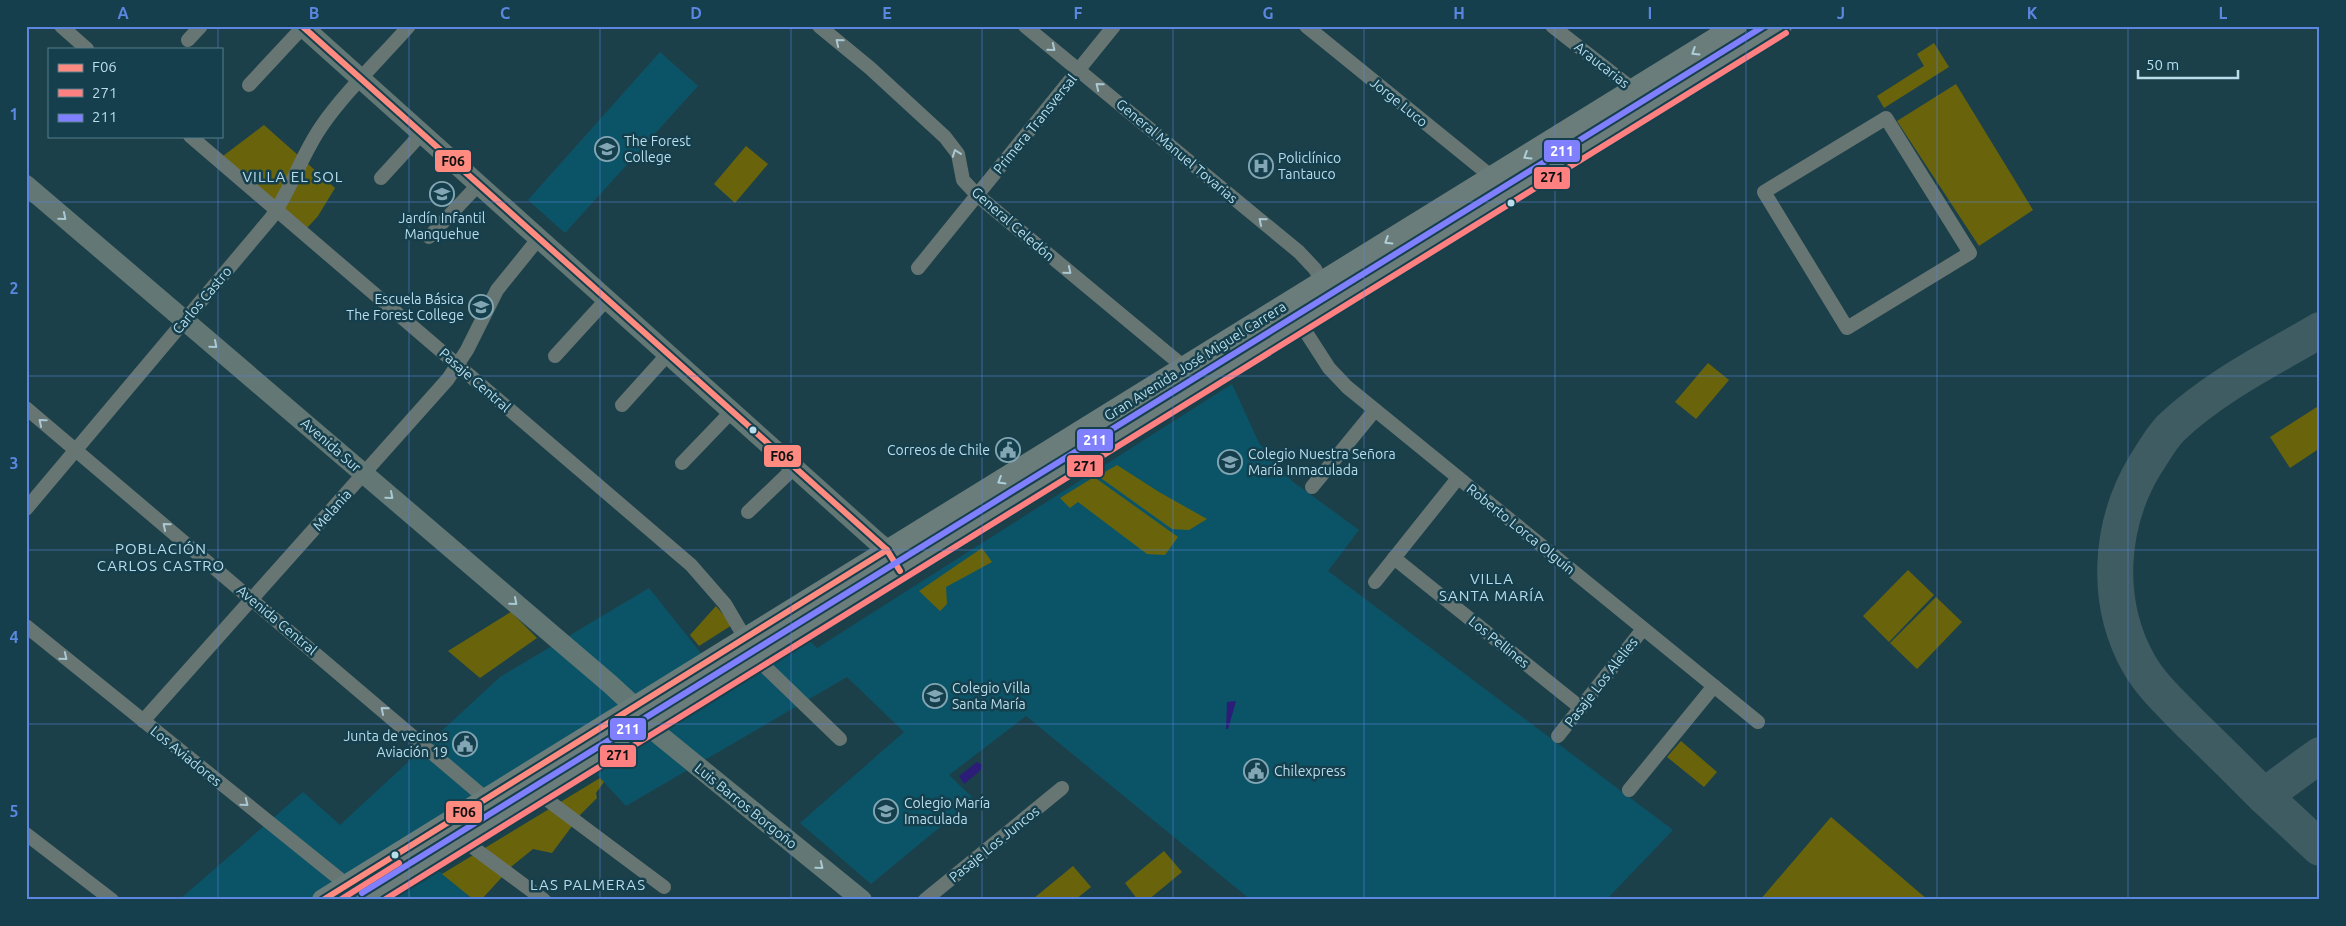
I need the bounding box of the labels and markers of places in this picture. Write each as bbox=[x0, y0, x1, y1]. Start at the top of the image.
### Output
place label: The Forest College bbox=[624, 133, 691, 165]
school or university icon: The Forest College bbox=[594, 136, 620, 162]
place label: Policlínico Tantauco bbox=[1278, 150, 1341, 182]
hospital icon: Policlínico Tantauco bbox=[1248, 153, 1274, 179]
school or university icon: Jardín Infantil Manquehue bbox=[429, 181, 455, 207]
unlabelled marker bbox=[1506, 198, 1516, 208]
place label: Jardín Infantil Manquehue bbox=[399, 210, 486, 242]
place label: Escuela Básica The Forest College bbox=[346, 291, 464, 323]
school or university icon: Escuela Básica The Forest College bbox=[468, 294, 494, 320]
unlabelled marker bbox=[748, 425, 758, 435]
public building icon: Correos de Chile bbox=[995, 437, 1021, 463]
place label: Correos de Chile bbox=[887, 442, 990, 458]
place label: Colegio Nuestra Señora María Inmaculada bbox=[1248, 446, 1396, 478]
school or university icon: Colegio Nuestra Señora María Inmaculada bbox=[1217, 449, 1243, 475]
place label: Colegio Villa Santa María bbox=[952, 680, 1030, 712]
school or university icon: Colegio Villa Santa María bbox=[922, 683, 948, 709]
place label: Junta de vecinos Aviación 19 bbox=[343, 728, 448, 760]
public building icon: Junta de vecinos Aviación 19 bbox=[452, 731, 478, 757]
public building icon: Chilexpress bbox=[1243, 758, 1269, 784]
place label: Chilexpress bbox=[1274, 763, 1346, 779]
place label: Colegio María Imaculada bbox=[904, 795, 990, 827]
school or university icon: Colegio María Imaculada bbox=[873, 798, 899, 824]
unlabelled marker bbox=[390, 850, 400, 860]

